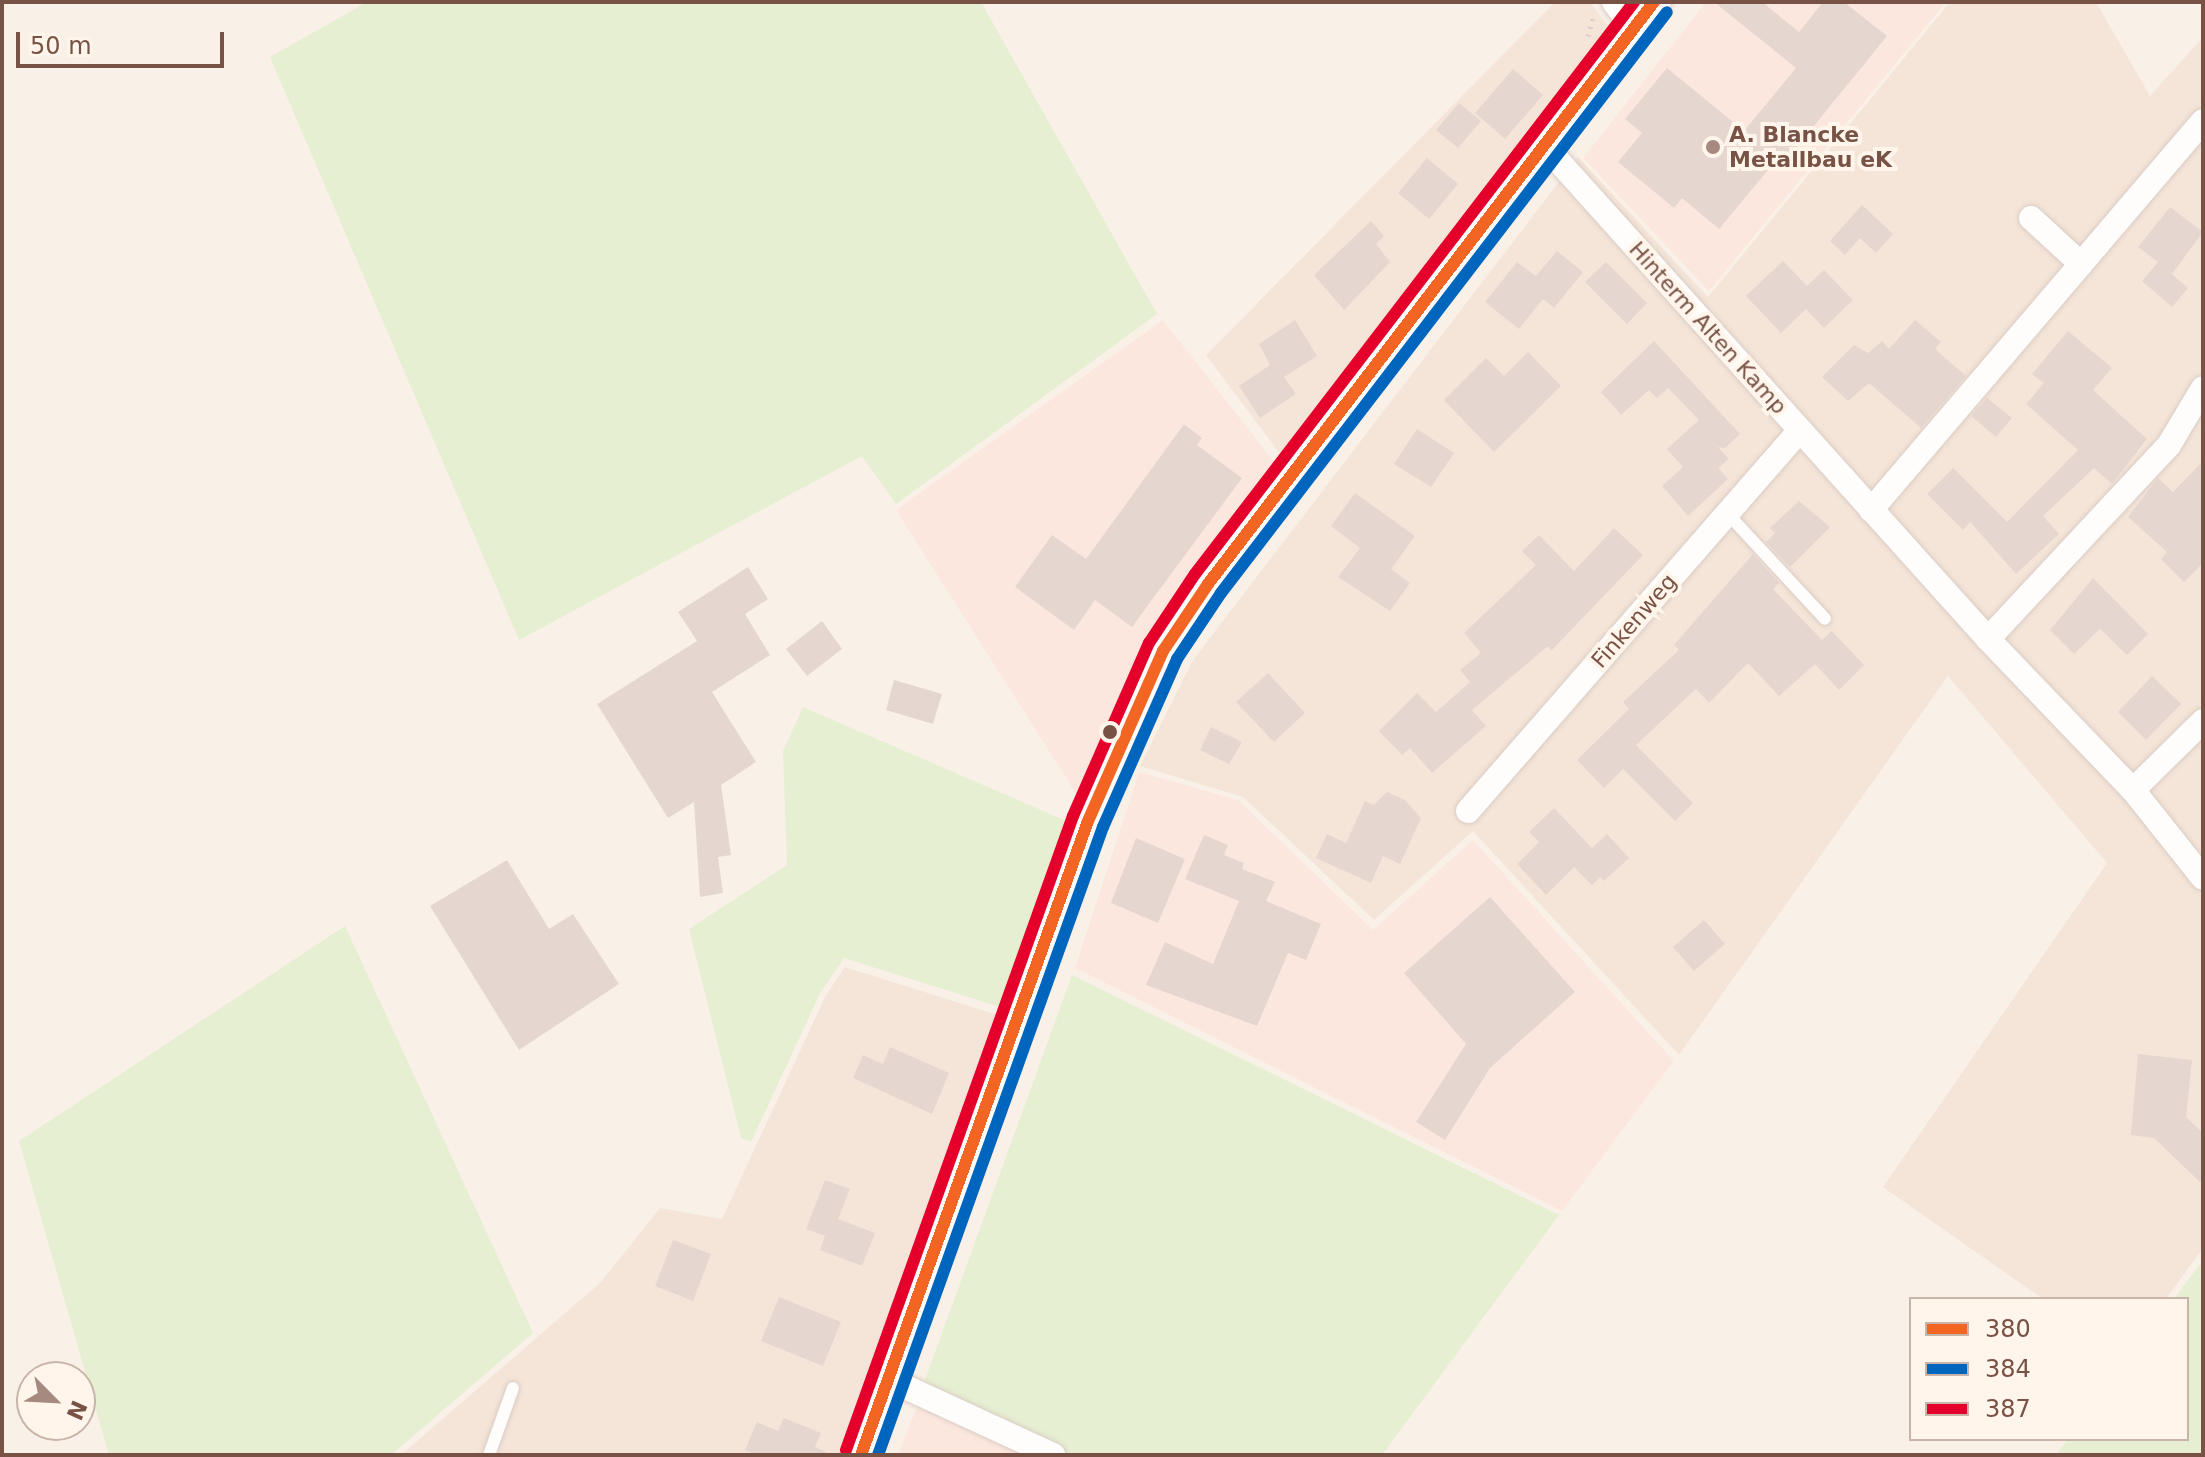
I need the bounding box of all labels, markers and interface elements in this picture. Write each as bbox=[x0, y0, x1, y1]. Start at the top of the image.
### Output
scale bar bbox=[20, 16, 228, 66]
text: 50 m bbox=[30, 32, 92, 60]
place label: A. Blancke Metallbau eK bbox=[1729, 121, 1892, 172]
marker: A. Blancke Metallbau eK bbox=[1704, 138, 1722, 156]
street label: Hinterm Alten Kamp bbox=[1624, 236, 1792, 420]
street label: Finkenweg bbox=[1586, 569, 1682, 673]
unlabelled marker bbox=[1102, 724, 1118, 740]
legend bbox=[1909, 1297, 2189, 1441]
text: 380 bbox=[1985, 1315, 2031, 1343]
text: 384 bbox=[1985, 1355, 2031, 1383]
north arrow bbox=[16, 1361, 96, 1441]
text: 387 bbox=[1985, 1395, 2031, 1423]
text: N bbox=[61, 1397, 92, 1424]

